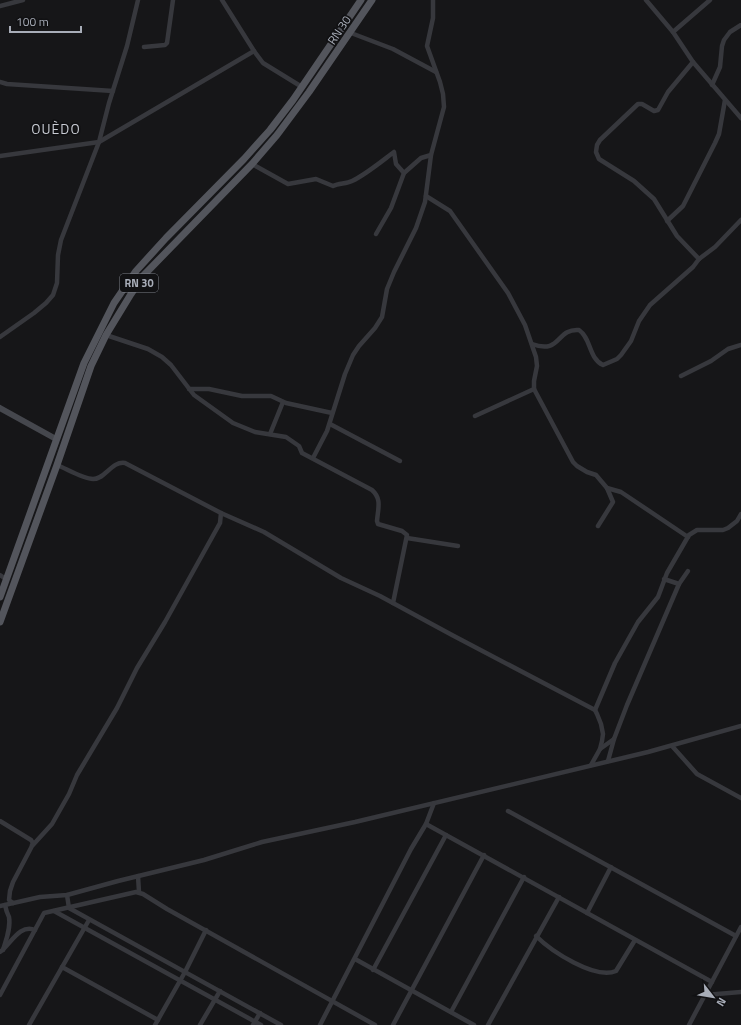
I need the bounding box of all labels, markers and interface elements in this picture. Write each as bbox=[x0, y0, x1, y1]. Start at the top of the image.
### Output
scale bar bbox=[10, 8, 81, 34]
street label: RN 30 bbox=[322, 11, 356, 48]
text: 100 m bbox=[16, 12, 49, 31]
district label: OUÈDO bbox=[31, 118, 81, 139]
road number: RN 30 bbox=[120, 274, 158, 292]
north arrow bbox=[693, 977, 733, 1017]
text: N bbox=[713, 995, 730, 1010]

